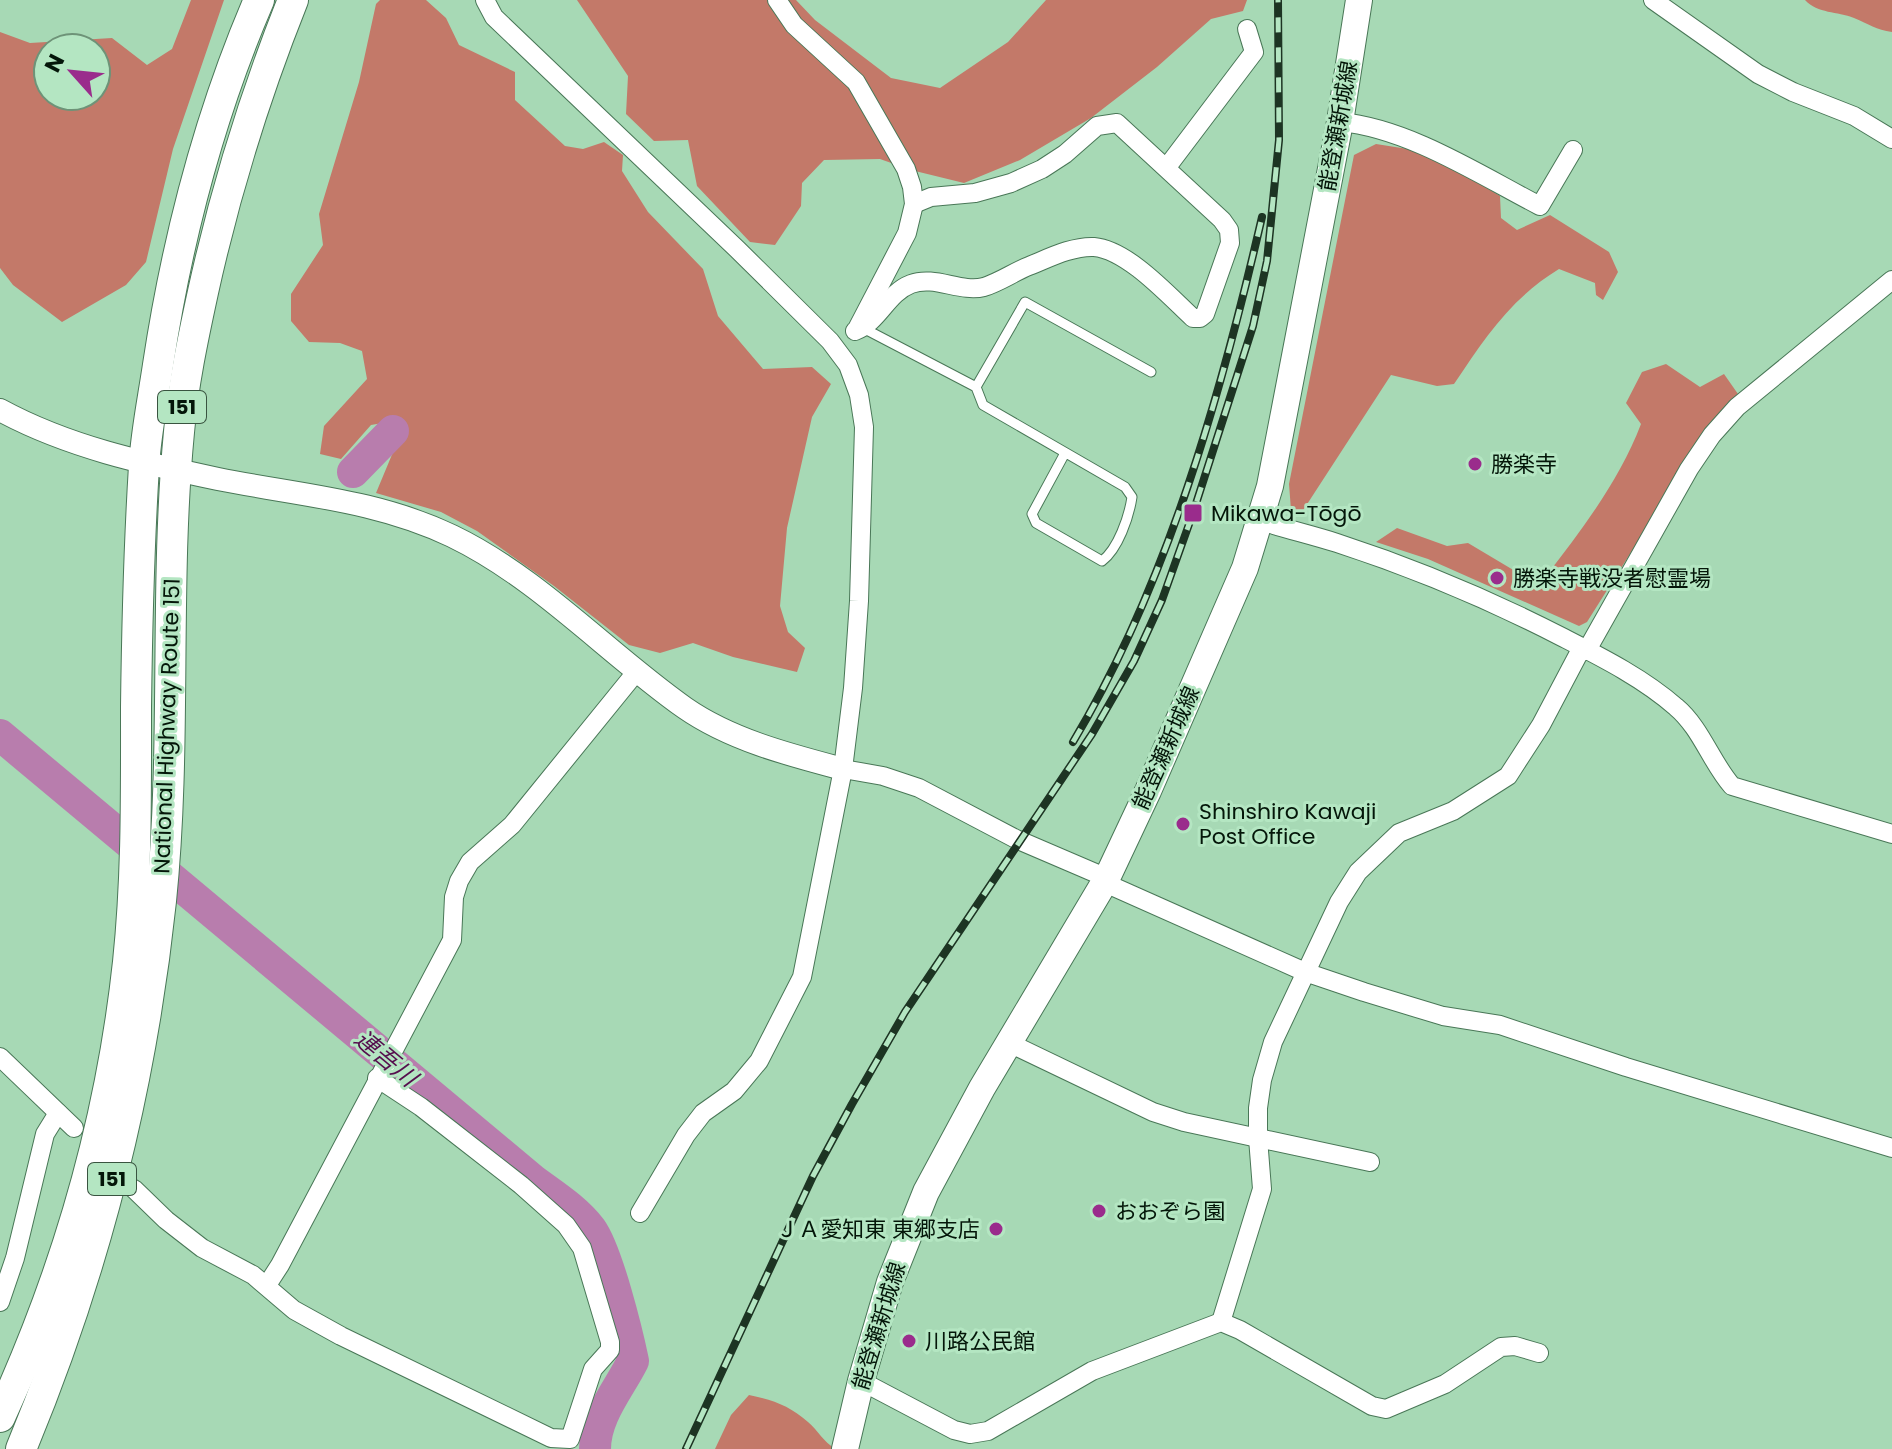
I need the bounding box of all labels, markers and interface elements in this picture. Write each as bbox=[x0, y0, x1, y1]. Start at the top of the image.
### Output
north arrow bbox=[32, 32, 112, 112]
text: N bbox=[37, 49, 72, 78]
street label: 能登瀬新城線 bbox=[1311, 58, 1365, 194]
road number: 151 bbox=[158, 391, 206, 423]
place label: 勝楽寺 bbox=[1491, 449, 1557, 480]
marker: 勝楽寺 bbox=[1466, 455, 1484, 473]
place label: Mikawa-Tōgō bbox=[1211, 498, 1362, 529]
marker: Mikawa-Tōgō bbox=[1182, 502, 1204, 524]
place label: 勝楽寺戦没者慰霊場 bbox=[1513, 563, 1711, 594]
marker: 勝楽寺戦没者慰霊場 bbox=[1488, 569, 1506, 587]
street label: National Highway Route 151 bbox=[146, 578, 188, 874]
street label: 能登瀬新城線 bbox=[1125, 681, 1207, 815]
place label: Shinshiro Kawaji Post Office bbox=[1199, 796, 1376, 852]
marker: Shinshiro Kawaji Post Office bbox=[1174, 815, 1192, 833]
water label: 連吾川 bbox=[348, 1022, 426, 1096]
road number: 151 bbox=[88, 1163, 136, 1195]
place label: おおぞら園 bbox=[1115, 1196, 1225, 1227]
marker: おおぞら園 bbox=[1090, 1202, 1108, 1220]
place label: ＪＡ愛知東 東郷支店 bbox=[776, 1214, 980, 1245]
marker: ＪＡ愛知東 東郷支店 bbox=[987, 1220, 1005, 1238]
street label: 能登瀬新城線 bbox=[845, 1258, 913, 1394]
place label: 川路公民館 bbox=[925, 1326, 1035, 1357]
marker: 川路公民館 bbox=[900, 1332, 918, 1350]

